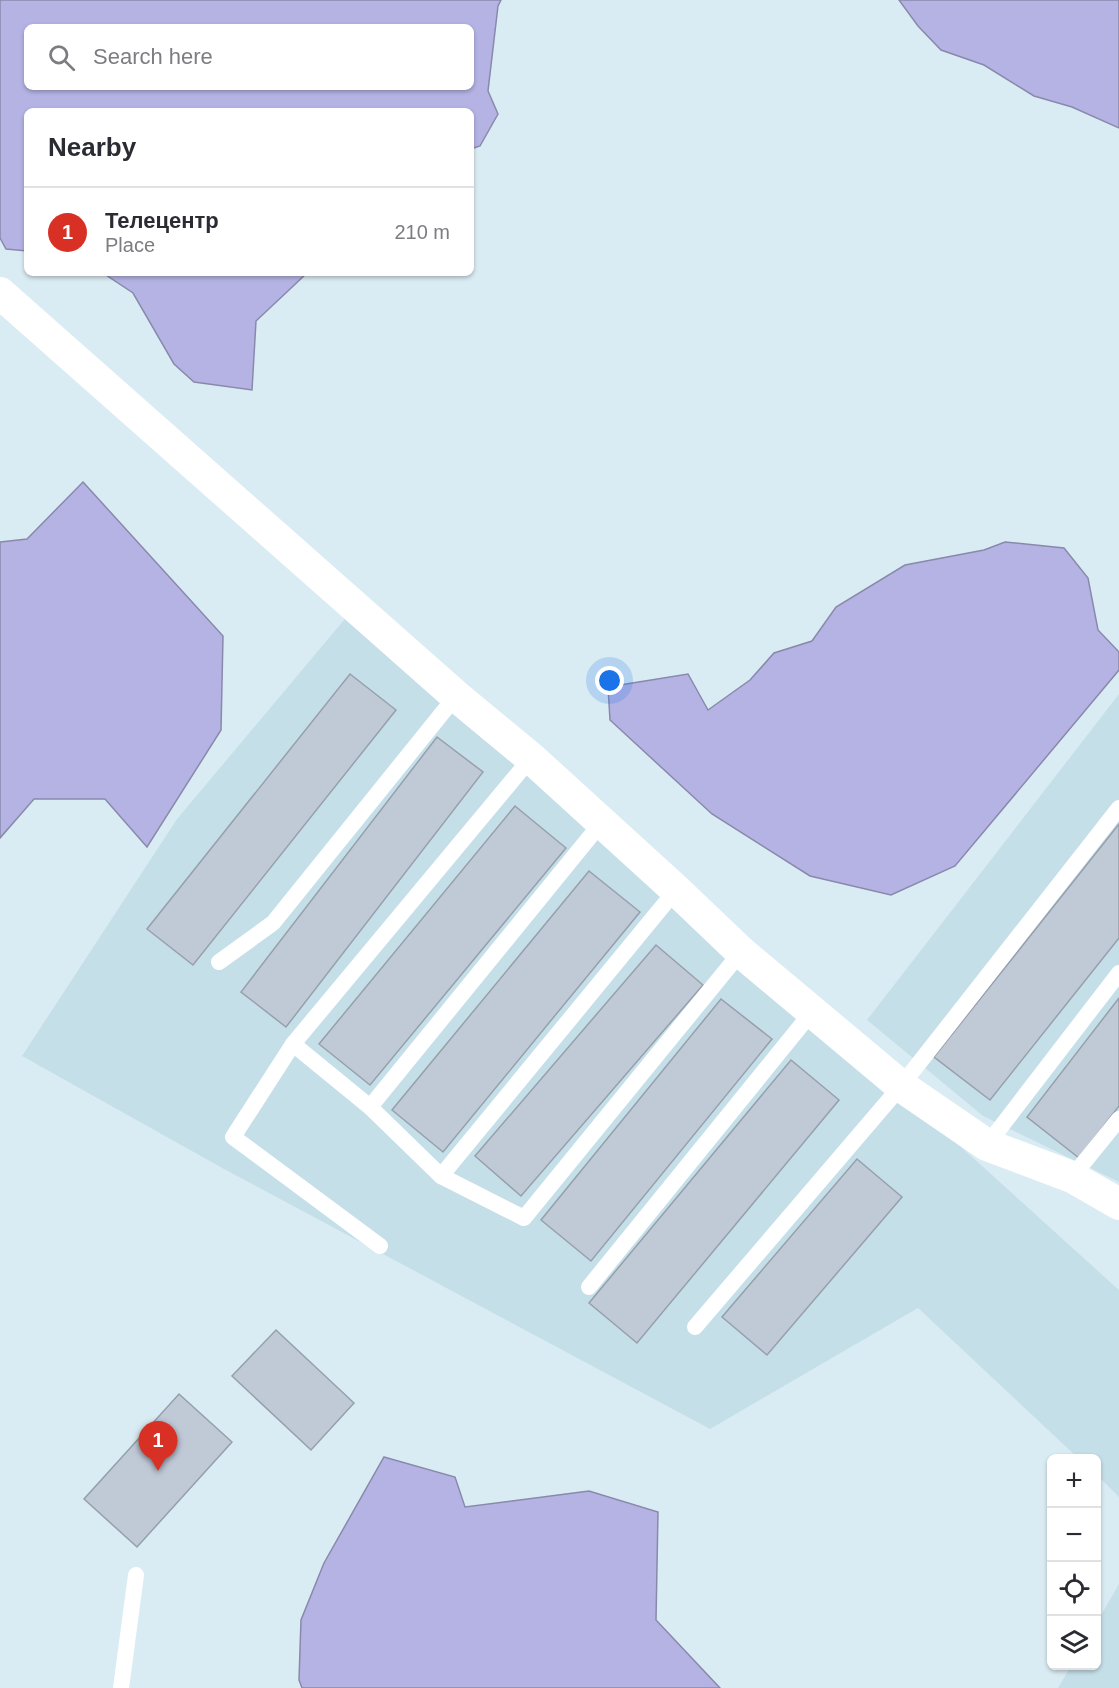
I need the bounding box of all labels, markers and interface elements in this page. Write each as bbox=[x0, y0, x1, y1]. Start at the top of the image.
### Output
search box bbox=[24, 24, 474, 90]
icon: search bbox=[45, 41, 78, 74]
text: Search here bbox=[93, 44, 213, 69]
text: Nearby bbox=[48, 132, 136, 162]
text: Телецентр bbox=[105, 208, 219, 233]
text: 1 bbox=[62, 221, 73, 243]
text: 210 m bbox=[394, 221, 450, 243]
text: Place bbox=[105, 234, 155, 256]
your location bbox=[595, 666, 624, 695]
pin: 1 bbox=[138, 1422, 178, 1471]
map controls bbox=[1047, 1454, 1101, 1670]
button: + bbox=[1047, 1454, 1101, 1508]
button: − bbox=[1047, 1508, 1101, 1562]
button: locate bbox=[1047, 1562, 1101, 1616]
button: layers bbox=[1047, 1616, 1101, 1670]

